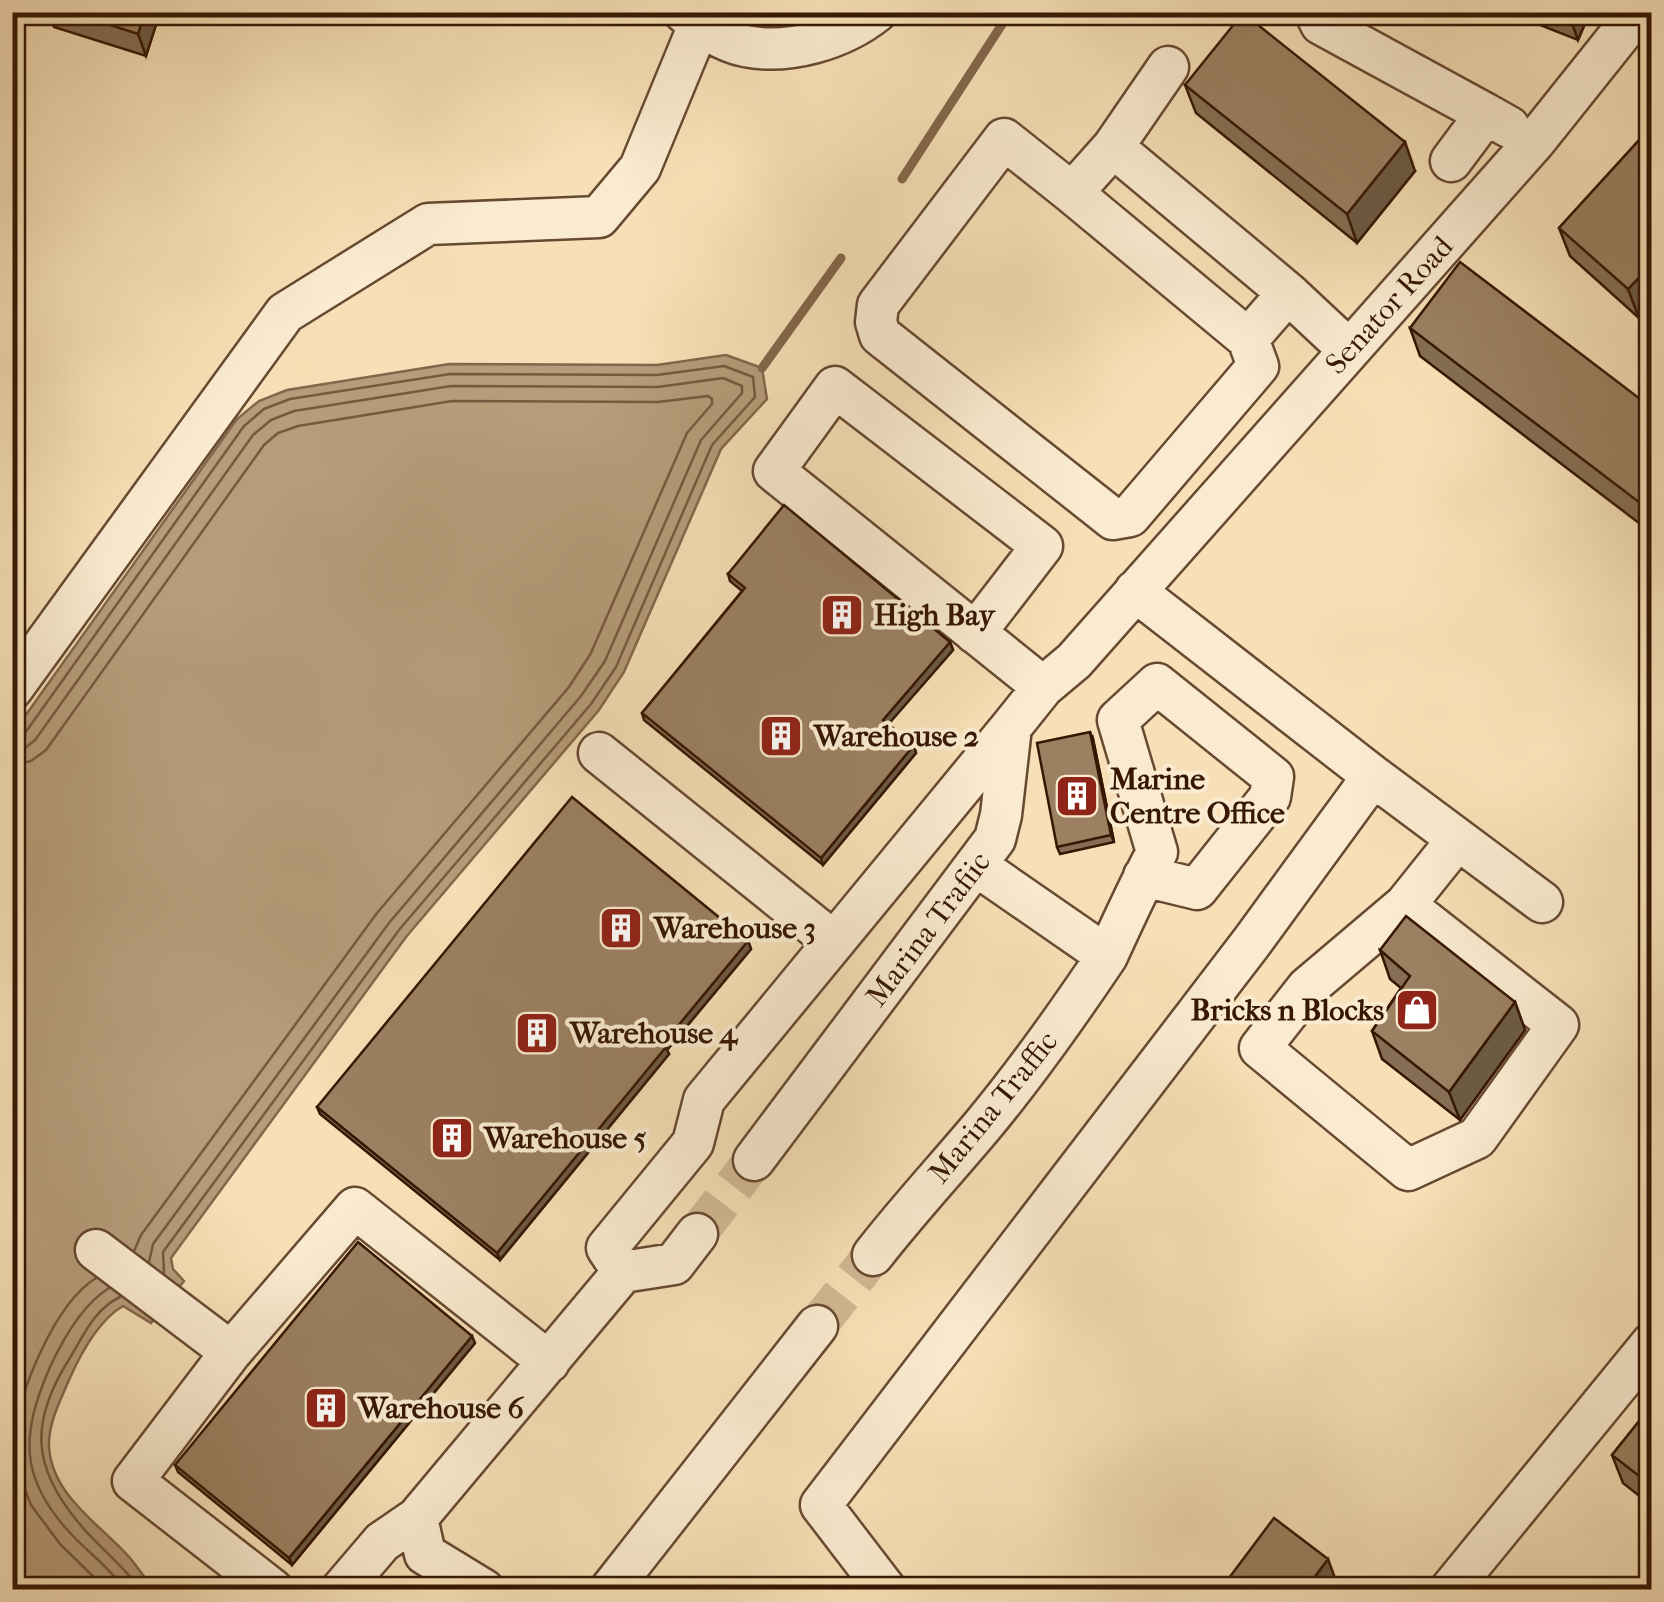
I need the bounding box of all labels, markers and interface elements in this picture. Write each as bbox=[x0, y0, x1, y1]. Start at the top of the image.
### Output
street label: Senator Road bbox=[1318, 229, 1461, 381]
building icon: High Bay bbox=[819, 592, 865, 638]
place label: High Bay bbox=[874, 598, 997, 633]
building icon: Warehouse 2 bbox=[758, 713, 804, 759]
place label: Warehouse 2 bbox=[812, 719, 979, 754]
place label: Marine Centre Office bbox=[1110, 762, 1285, 831]
building icon: Marine Centre Office bbox=[1054, 773, 1100, 819]
street label: Marina Trafiic bbox=[859, 845, 998, 1013]
building icon: Warehouse 3 bbox=[598, 905, 644, 951]
place label: Warehouse 3 bbox=[652, 911, 816, 946]
shop icon: Bricks n Blocks bbox=[1394, 987, 1440, 1033]
place label: Bricks n Blocks bbox=[1191, 993, 1384, 1028]
building icon: Warehouse 4 bbox=[514, 1010, 560, 1056]
place label: Warehouse 4 bbox=[568, 1016, 739, 1052]
street label: Marina Traffic bbox=[922, 1024, 1065, 1190]
building icon: Warehouse 5 bbox=[429, 1115, 475, 1161]
place label: Warehouse 5 bbox=[482, 1121, 647, 1156]
building icon: Warehouse 6 bbox=[303, 1385, 349, 1431]
place label: Warehouse 6 bbox=[356, 1391, 525, 1426]

